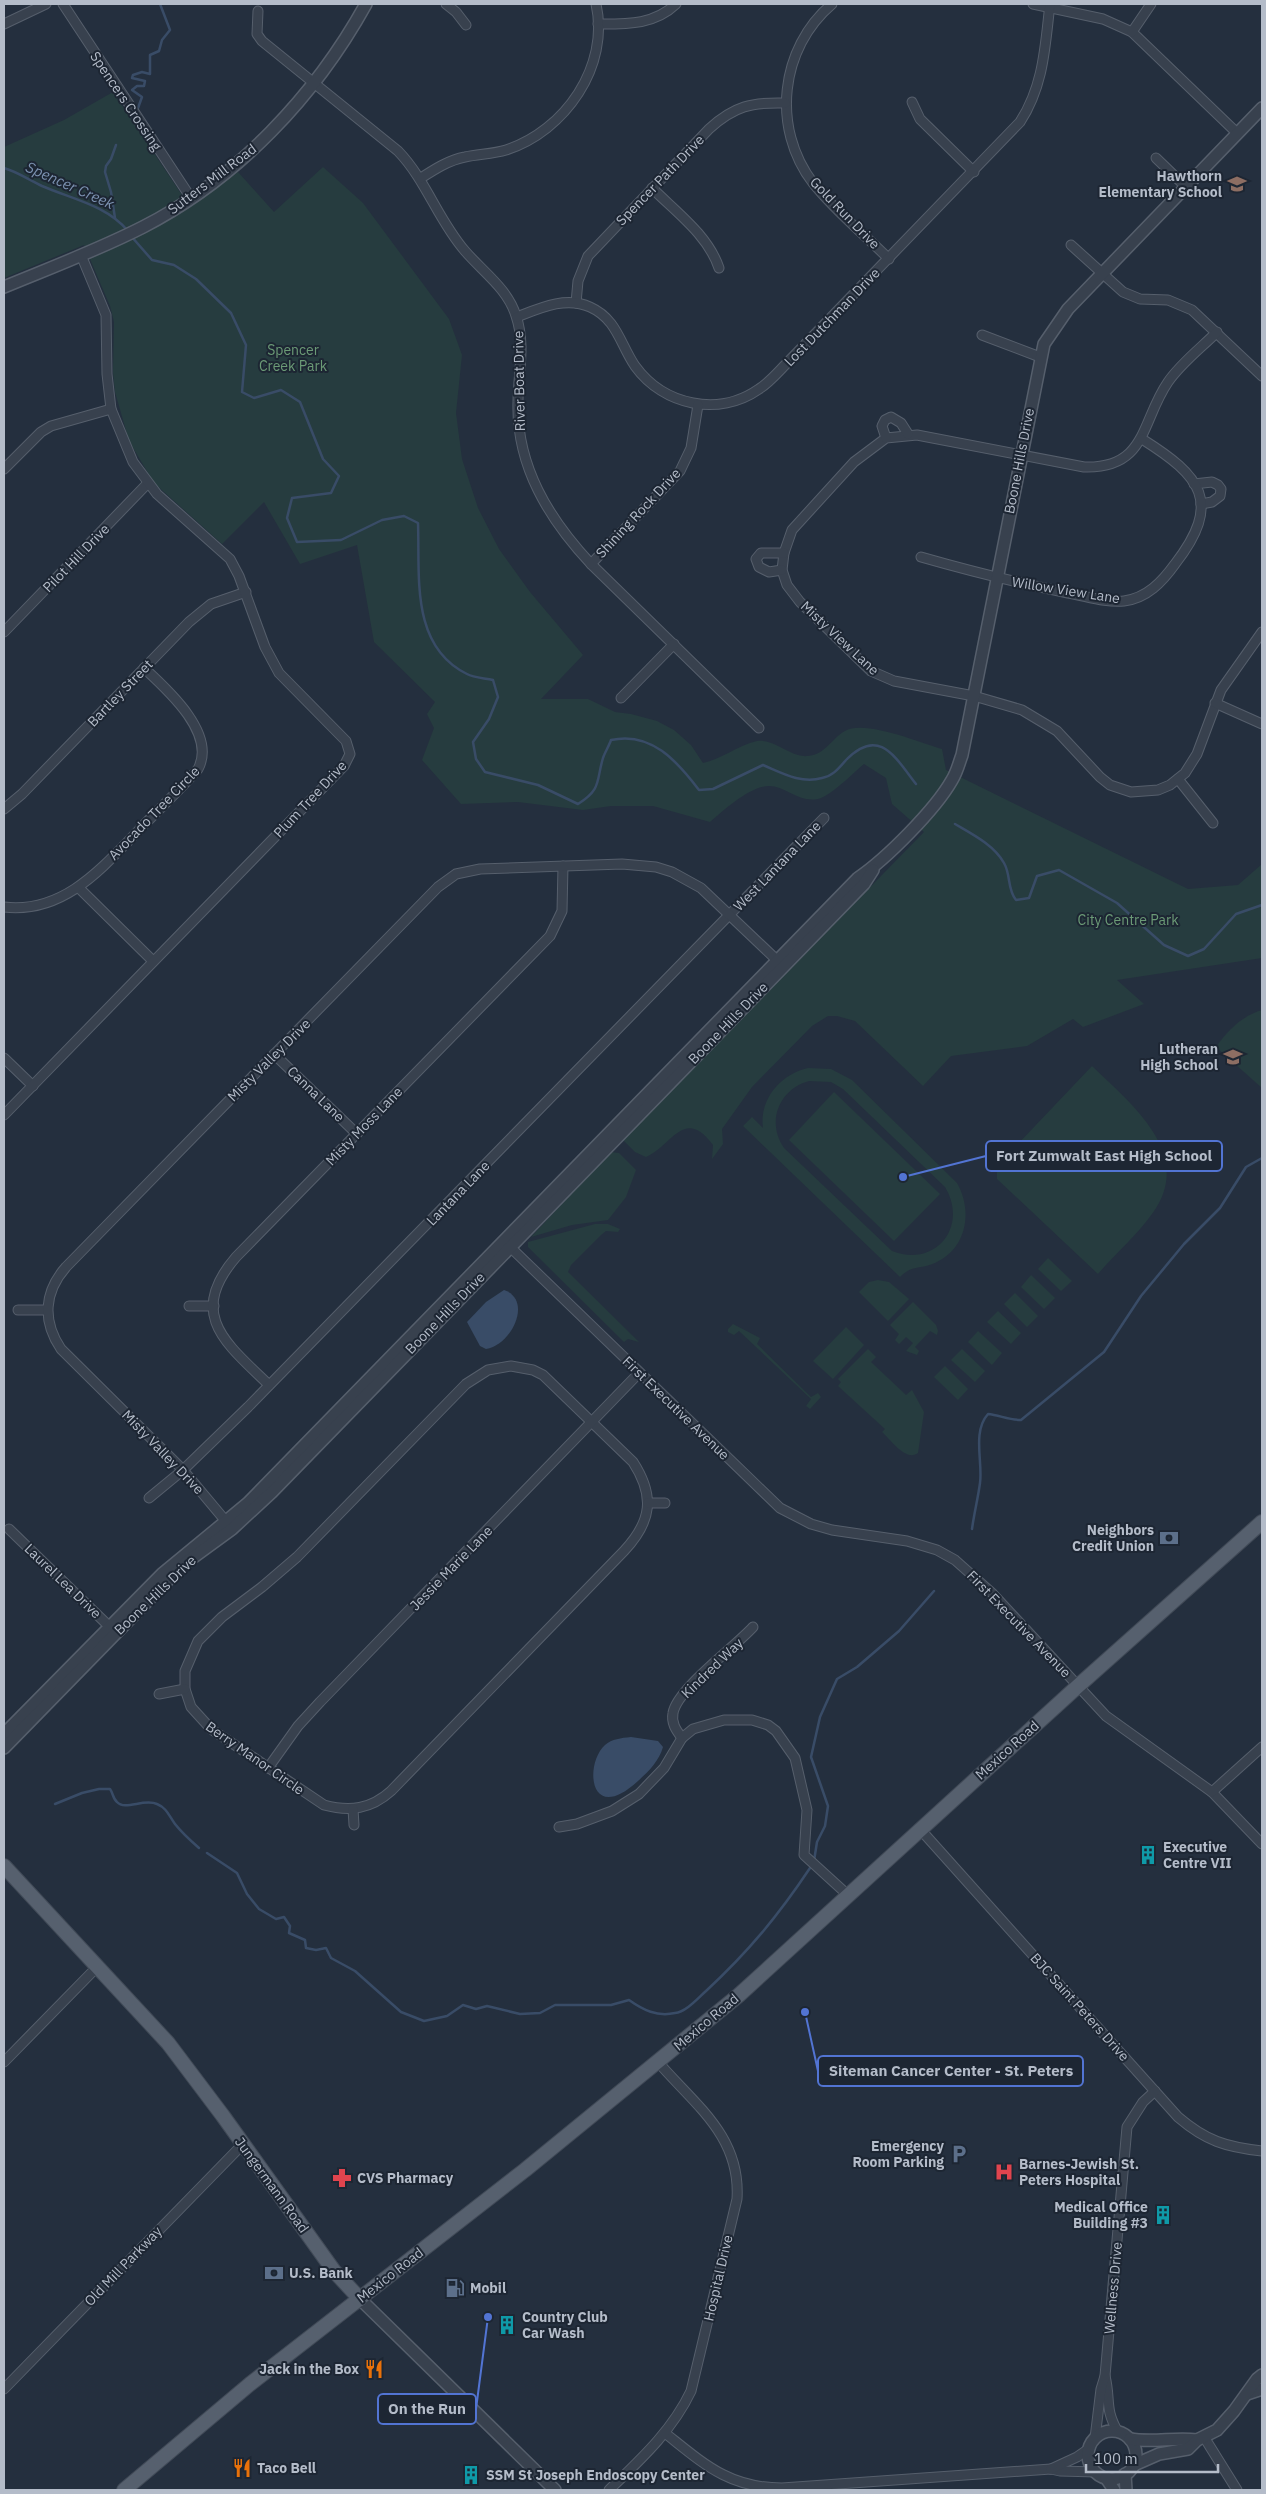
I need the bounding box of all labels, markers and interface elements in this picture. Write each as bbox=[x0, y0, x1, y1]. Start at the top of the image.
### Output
street label: Spencers Crossing bbox=[86, 48, 166, 155]
street label: Spencer Path Drive bbox=[612, 131, 708, 229]
street label: Sutters Mill Road bbox=[164, 140, 260, 218]
water label: Spencer Creek bbox=[23, 157, 117, 213]
place label: Hawthorn Elementary School bbox=[1098, 167, 1222, 201]
street label: Gold Run Drive bbox=[806, 173, 884, 253]
school or university icon: Hawthorn Elementary School bbox=[1226, 173, 1248, 195]
street label: Lost Dutchman Drive bbox=[780, 264, 884, 370]
street label: River Boat Drive bbox=[509, 330, 529, 431]
park label: Spencer Creek Park bbox=[259, 341, 328, 375]
street label: Boone Hills Drive bbox=[1000, 406, 1038, 515]
street label: Shining Rock Drive bbox=[592, 464, 685, 562]
street label: Pilot Hill Drive bbox=[39, 520, 113, 596]
street label: Willow View Lane bbox=[1011, 573, 1122, 607]
street label: Misty View Lane bbox=[797, 597, 883, 679]
street label: Bartley Street bbox=[83, 655, 157, 730]
street label: Plum Tree Drive bbox=[270, 756, 351, 841]
street label: Avocado Tree Circle bbox=[104, 762, 204, 864]
street label: West Lantana Lane bbox=[729, 817, 825, 915]
park label: City Centre Park bbox=[1077, 911, 1179, 929]
street label: Boone Hills Drive bbox=[684, 978, 772, 1068]
street label: Misty Valley Drive bbox=[224, 1014, 315, 1105]
place label: Lutheran High School bbox=[1140, 1040, 1218, 1074]
school or university icon: Lutheran High School bbox=[1222, 1046, 1244, 1068]
street label: Canna Lane bbox=[284, 1062, 349, 1126]
street label: Misty Moss Lane bbox=[322, 1082, 406, 1169]
callout: Fort Zumwalt East High School bbox=[986, 1141, 1222, 1171]
text: Fort Zumwalt East High School bbox=[996, 1146, 1212, 1165]
street label: Lantana Lane bbox=[422, 1156, 494, 1229]
street label: Boone Hills Drive bbox=[401, 1268, 489, 1358]
street label: First Executive Avenue bbox=[619, 1352, 734, 1464]
street label: Misty Valley Drive bbox=[118, 1406, 208, 1498]
street label: Jessie Marie Lane bbox=[406, 1521, 496, 1614]
place label: Neighbors Credit Union bbox=[1072, 1521, 1154, 1555]
bank icon: Neighbors Credit Union bbox=[1158, 1527, 1180, 1549]
street label: Laurel Lea Drive bbox=[21, 1540, 105, 1622]
street label: Boone Hills Drive bbox=[110, 1551, 200, 1639]
street label: First Executive Avenue bbox=[963, 1567, 1075, 1682]
street label: Kindred Way bbox=[677, 1634, 747, 1702]
street label: Berry Manor Circle bbox=[202, 1717, 308, 1799]
street label: Mexico Road bbox=[971, 1717, 1043, 1783]
place label: Executive Centre VII bbox=[1163, 1838, 1232, 1872]
building icon: Executive Centre VII bbox=[1137, 1844, 1159, 1866]
street label: BJC Saint Peters Drive bbox=[1027, 1949, 1134, 2065]
street label: Mexico Road bbox=[670, 1989, 742, 2055]
callout: Siteman Cancer Center - St. Peters bbox=[818, 2056, 1083, 2086]
text: Siteman Cancer Center - St. Peters bbox=[829, 2061, 1074, 2080]
street label: Jungermann Road bbox=[231, 2133, 313, 2237]
place label: Emergency Room Parking bbox=[852, 2137, 945, 2171]
parking icon: Emergency Room Parking bbox=[948, 2143, 970, 2165]
place label: Barnes-Jewish St. Peters Hospital bbox=[1019, 2155, 1139, 2189]
hospital icon: Barnes-Jewish St. Peters Hospital bbox=[993, 2161, 1015, 2183]
pharmacy icon: CVS Pharmacy bbox=[331, 2167, 353, 2189]
place label: CVS Pharmacy bbox=[357, 2169, 454, 2187]
place label: Medical Office Building #3 bbox=[1054, 2198, 1148, 2232]
building icon: Medical Office Building #3 bbox=[1152, 2204, 1174, 2226]
street label: Old Mill Parkway bbox=[80, 2222, 166, 2310]
street label: Hospital Drive bbox=[699, 2233, 737, 2323]
street label: Wellness Drive bbox=[1100, 2241, 1126, 2335]
street label: Mexico Road bbox=[353, 2243, 427, 2307]
bank icon: U.S. Bank bbox=[263, 2262, 285, 2284]
place label: U.S. Bank bbox=[289, 2264, 354, 2282]
fuel station icon: Mobil bbox=[444, 2277, 466, 2299]
place label: Mobil bbox=[470, 2279, 506, 2297]
place label: Country Club Car Wash bbox=[522, 2308, 608, 2342]
building icon: Country Club Car Wash bbox=[496, 2314, 518, 2336]
restaurant icon: Jack in the Box bbox=[363, 2358, 385, 2380]
place label: Jack in the Box bbox=[259, 2360, 359, 2378]
callout: On the Run bbox=[378, 2394, 476, 2424]
text: On the Run bbox=[388, 2399, 466, 2418]
scale bar bbox=[1086, 2442, 1218, 2474]
text: 100 m bbox=[1094, 2449, 1138, 2468]
restaurant icon: Taco Bell bbox=[231, 2457, 253, 2479]
place label: Taco Bell bbox=[257, 2459, 316, 2477]
building icon: SSM St Joseph Endoscopy Center bbox=[460, 2464, 482, 2486]
place label: SSM St Joseph Endoscopy Center bbox=[486, 2466, 705, 2484]

